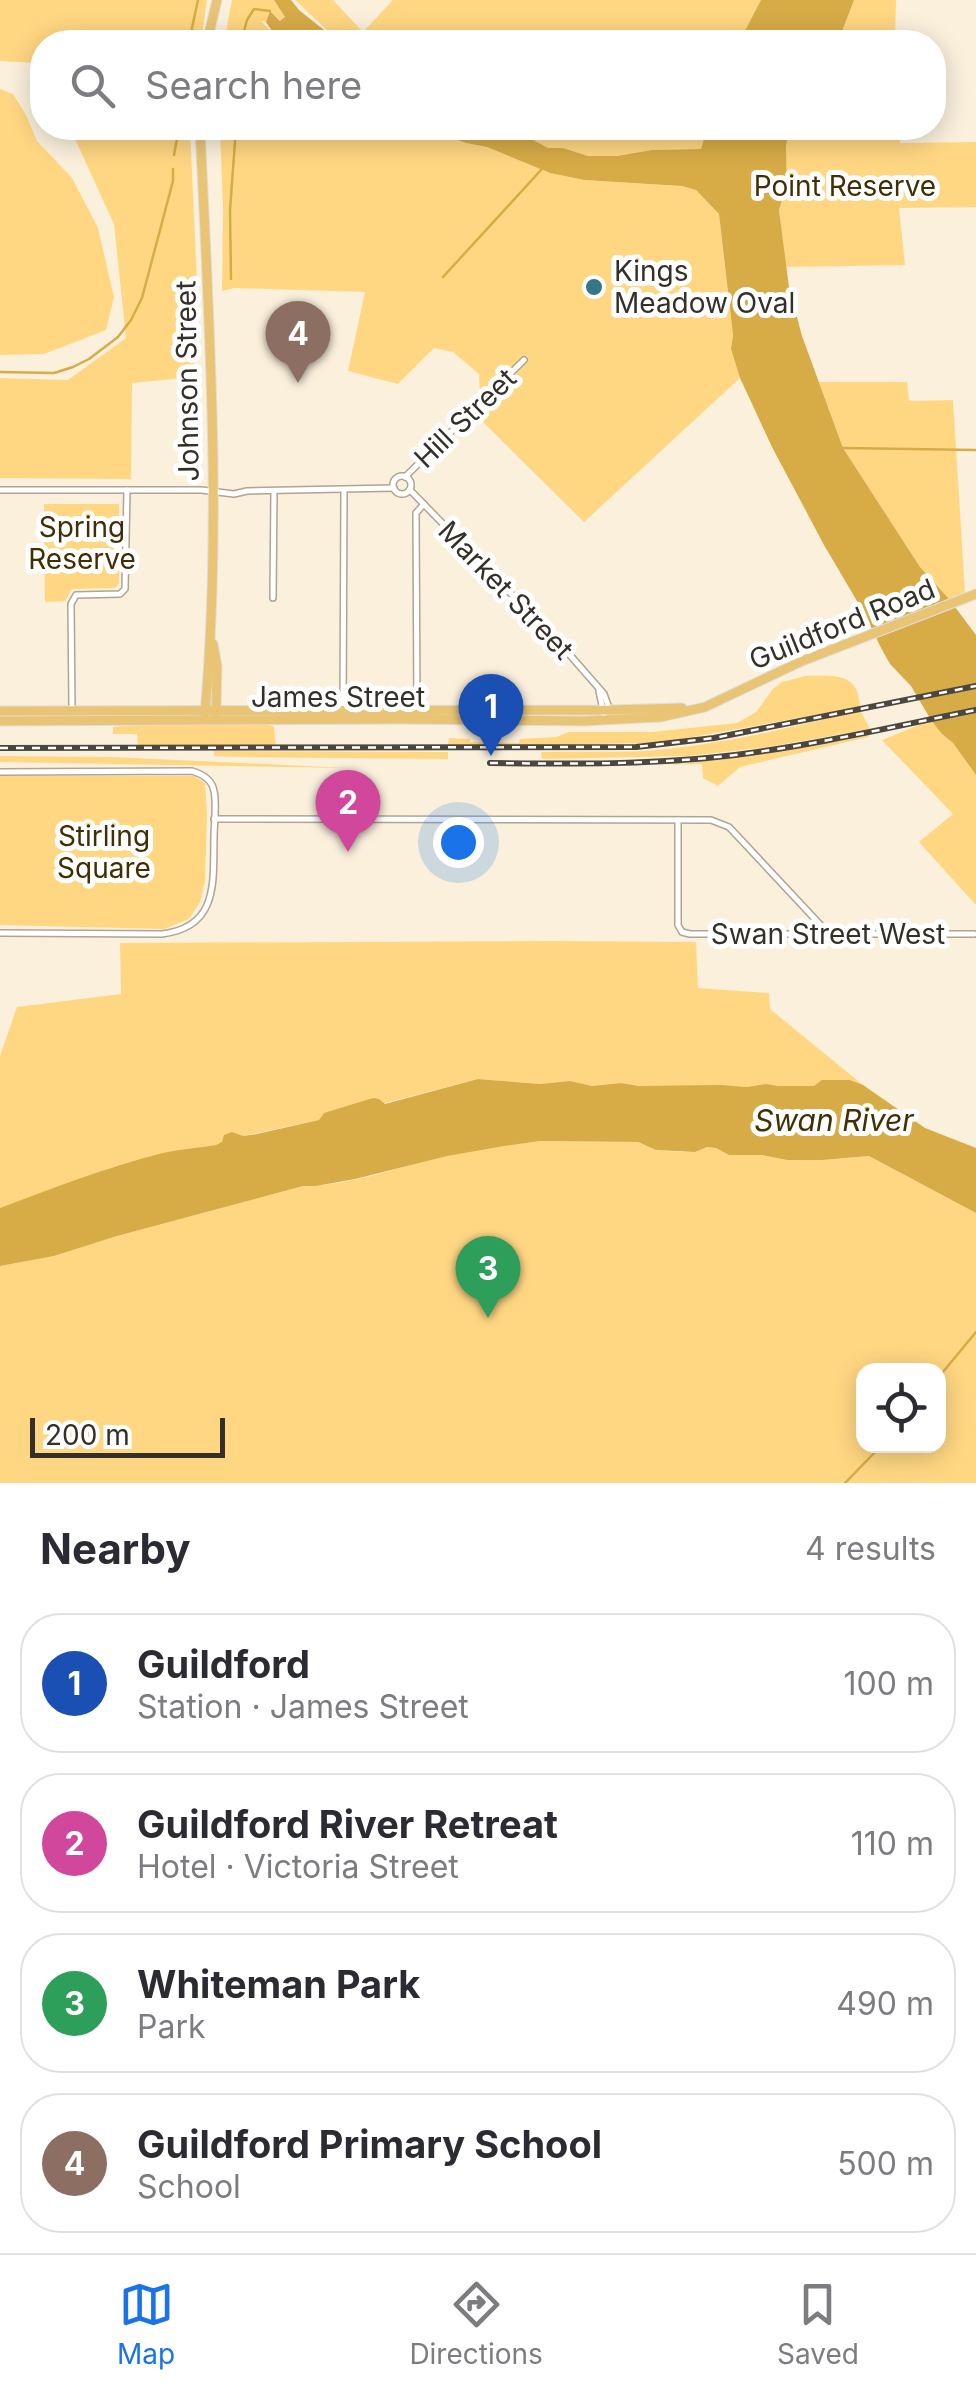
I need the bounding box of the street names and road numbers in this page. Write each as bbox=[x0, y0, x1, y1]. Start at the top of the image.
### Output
street label: Johnson Street bbox=[168, 280, 206, 482]
street label: Hill Street bbox=[407, 361, 523, 475]
street label: Market Street bbox=[432, 514, 580, 666]
street label: Guildford Road bbox=[744, 571, 940, 677]
street label: James Street bbox=[251, 680, 425, 714]
street label: Swan Street West bbox=[711, 917, 945, 951]

